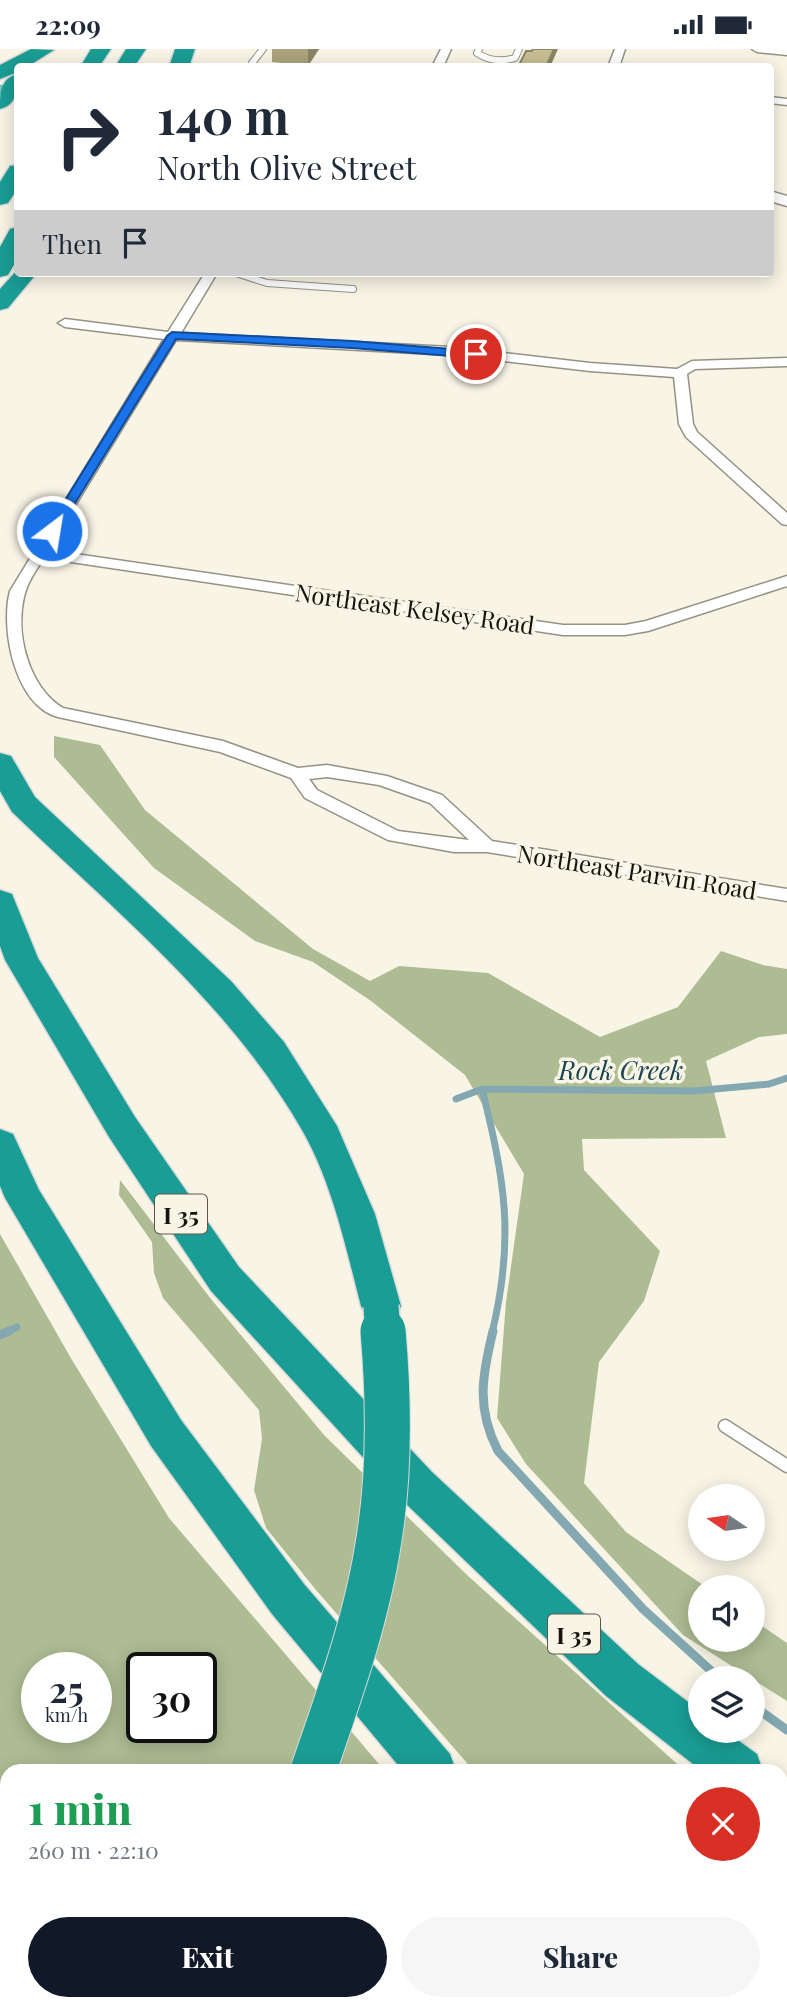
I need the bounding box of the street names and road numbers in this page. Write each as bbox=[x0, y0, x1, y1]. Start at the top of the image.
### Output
street label: Northeast Kelsey Road bbox=[293, 575, 537, 641]
street label: Northeast Parvin Road bbox=[515, 836, 759, 906]
road number: I 35 bbox=[155, 1195, 207, 1233]
road number: I 35 bbox=[548, 1615, 600, 1653]

